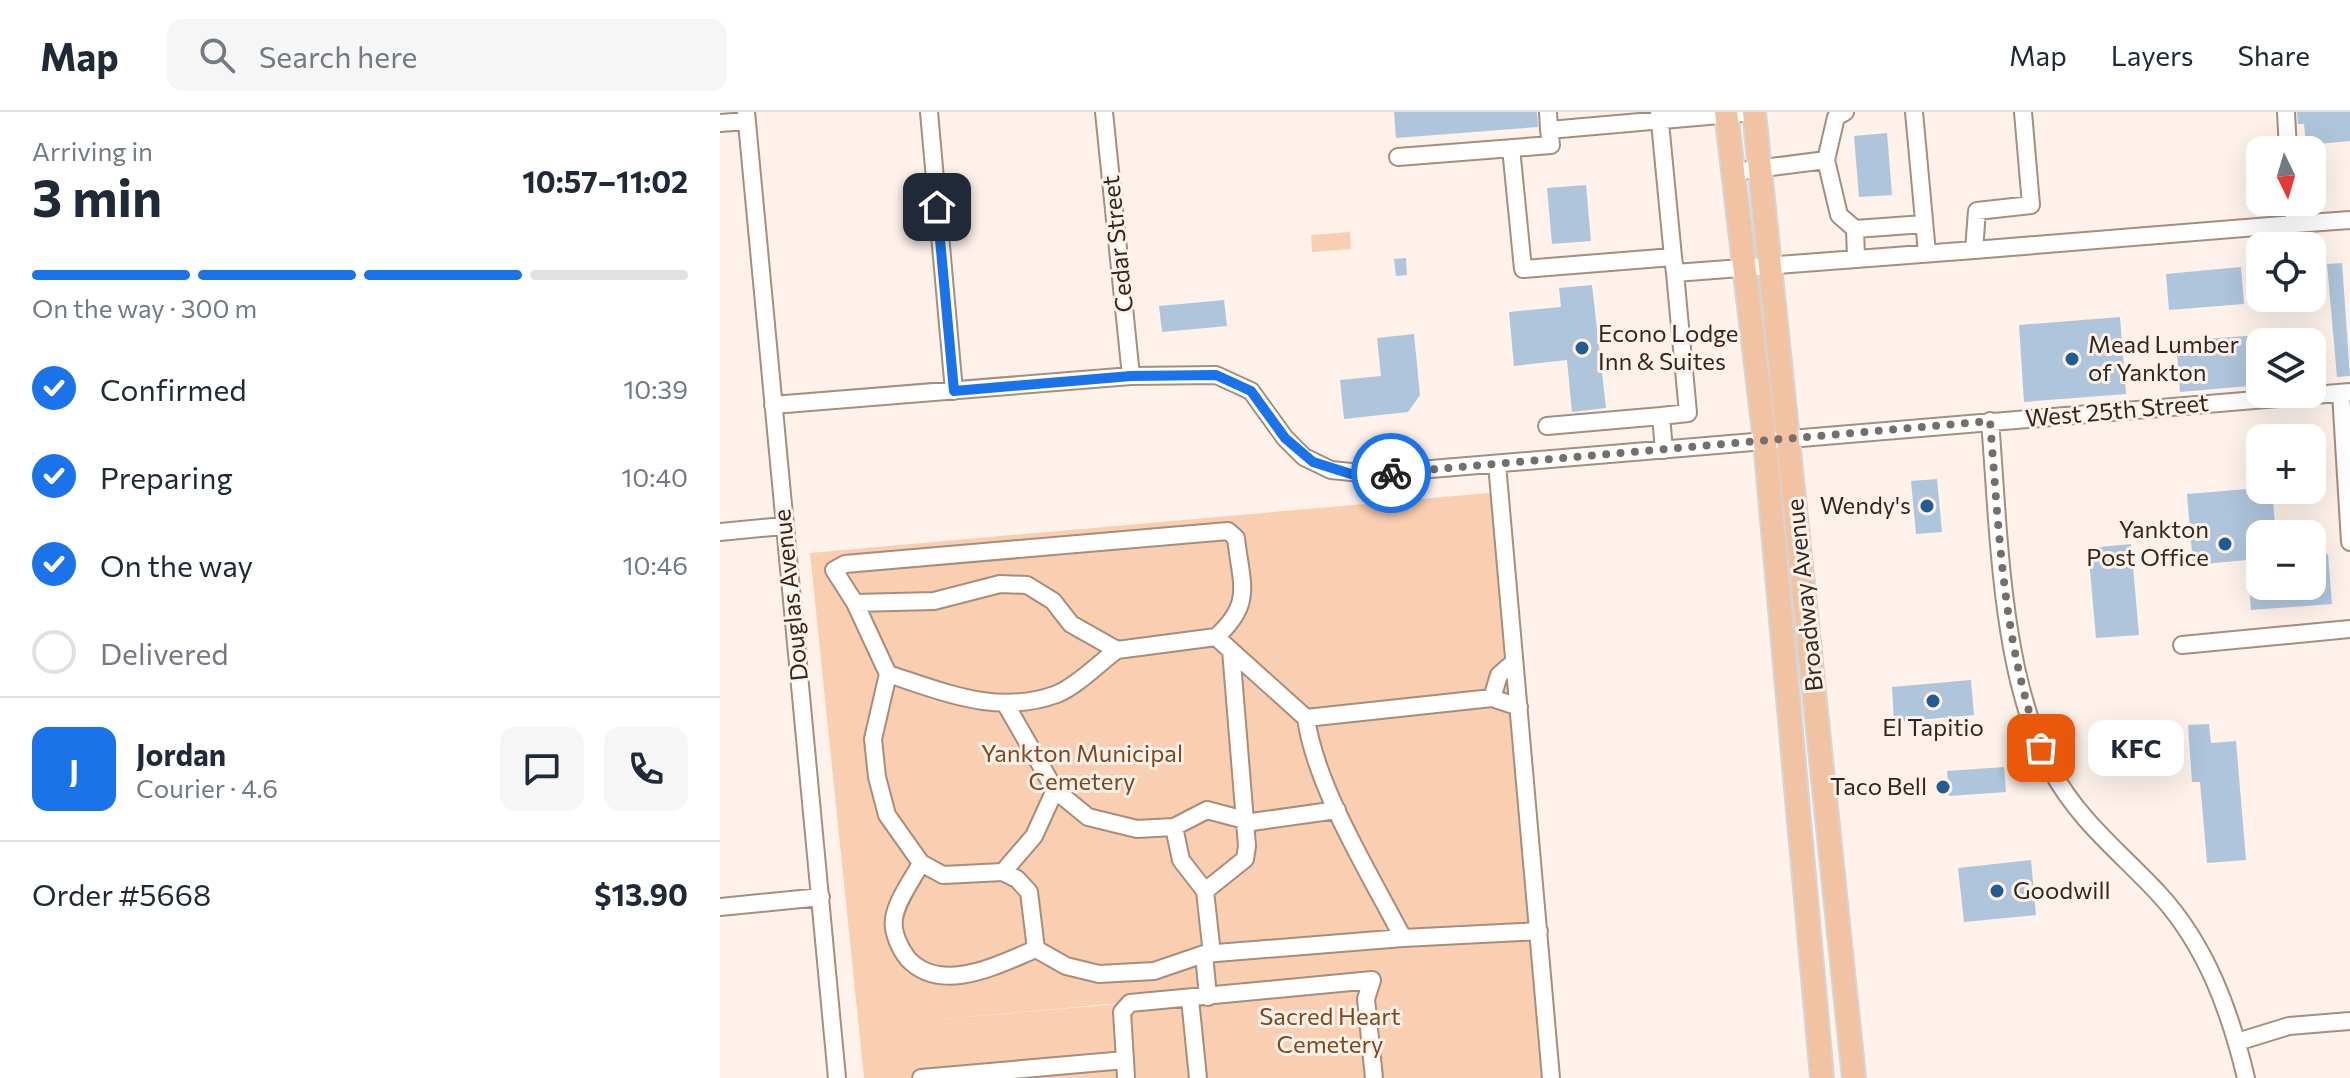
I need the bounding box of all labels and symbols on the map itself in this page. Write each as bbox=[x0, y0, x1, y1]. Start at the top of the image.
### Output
north arrow bbox=[2246, 136, 2326, 216]
pin bbox=[903, 173, 971, 241]
street label: Cedar Street bbox=[1095, 174, 1138, 314]
place label: Econo Lodge Inn & Suites bbox=[1598, 318, 1739, 375]
place label: Mead Lumber of Yankton bbox=[2088, 329, 2240, 386]
marker: Econo Lodge Inn & Suites bbox=[1573, 339, 1591, 357]
marker: Mead Lumber of Yankton bbox=[2063, 350, 2081, 368]
street label: West 25th Street bbox=[2024, 387, 2210, 432]
courier bbox=[1351, 433, 1431, 513]
place label: Wendy's bbox=[1820, 490, 1911, 519]
street label: Broadway Avenue bbox=[1779, 497, 1828, 693]
marker: Wendy's bbox=[1918, 497, 1936, 515]
street label: Douglas Avenue bbox=[766, 508, 813, 683]
place label: Yankton Post Office bbox=[2086, 514, 2209, 571]
marker: Yankton Post Office bbox=[2216, 535, 2234, 553]
marker: El Tapitio bbox=[1924, 692, 1942, 710]
place label: El Tapitio bbox=[1882, 712, 1984, 741]
pin bbox=[2007, 714, 2075, 782]
callout: KFC bbox=[2089, 720, 2185, 776]
park label: Yankton Municipal Cemetery bbox=[981, 738, 1183, 795]
place label: Taco Bell bbox=[1830, 771, 1927, 800]
marker: Taco Bell bbox=[1934, 778, 1952, 796]
place label: Goodwill bbox=[2013, 875, 2111, 904]
marker: Goodwill bbox=[1988, 882, 2006, 900]
park label: Sacred Heart Cemetery bbox=[1259, 1001, 1401, 1058]

